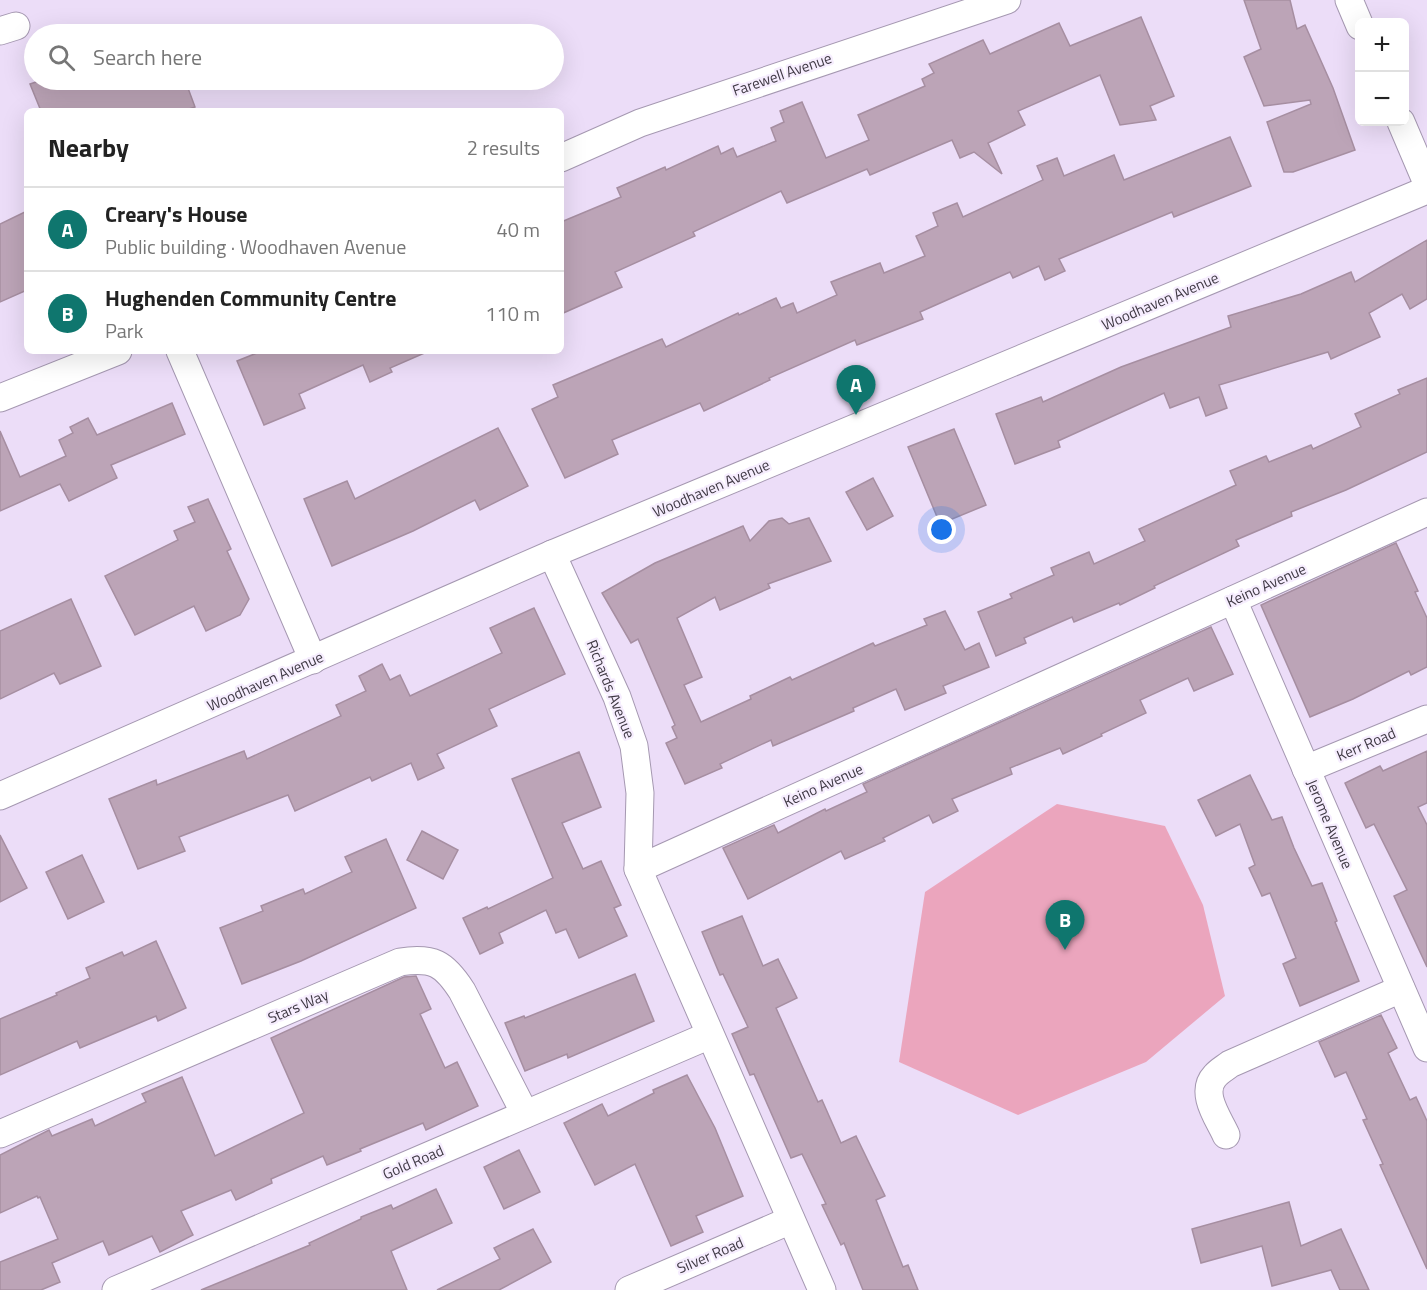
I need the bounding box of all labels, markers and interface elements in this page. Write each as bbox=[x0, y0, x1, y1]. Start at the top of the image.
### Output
map controls bbox=[1355, 18, 1409, 126]
button: + bbox=[1355, 18, 1409, 72]
search box bbox=[24, 24, 564, 90]
text: Search here bbox=[93, 40, 202, 74]
icon: search bbox=[45, 41, 78, 74]
street label: Farewell Avenue bbox=[729, 46, 835, 102]
button: − bbox=[1355, 72, 1409, 126]
text: Nearby bbox=[48, 128, 129, 167]
text: 2 results bbox=[467, 132, 540, 163]
text: Creary's House bbox=[105, 197, 248, 231]
text: A bbox=[61, 214, 74, 245]
text: 40 m bbox=[496, 214, 540, 245]
text: Public building · Woodhaven Avenue bbox=[105, 231, 406, 262]
street label: Woodhaven Avenue bbox=[1098, 266, 1222, 336]
text: Hughenden Community Centre bbox=[105, 281, 396, 315]
text: B bbox=[61, 298, 74, 329]
text: 110 m bbox=[485, 298, 540, 329]
text: Park bbox=[105, 315, 143, 346]
pin: A bbox=[836, 366, 876, 415]
street label: Woodhaven Avenue bbox=[649, 453, 773, 523]
your location bbox=[927, 515, 956, 544]
street label: Keino Avenue bbox=[1222, 557, 1310, 613]
street label: Richards Avenue bbox=[581, 636, 641, 742]
street label: Woodhaven Avenue bbox=[203, 645, 327, 717]
street label: Kerr Road bbox=[1333, 721, 1399, 767]
street label: Keino Avenue bbox=[779, 757, 867, 813]
street label: Jerome Avenue bbox=[1301, 776, 1359, 872]
pin: B bbox=[1046, 900, 1084, 950]
street label: Stars Way bbox=[264, 983, 332, 1029]
street label: Gold Road bbox=[379, 1139, 447, 1185]
street label: Silver Road bbox=[673, 1231, 747, 1279]

